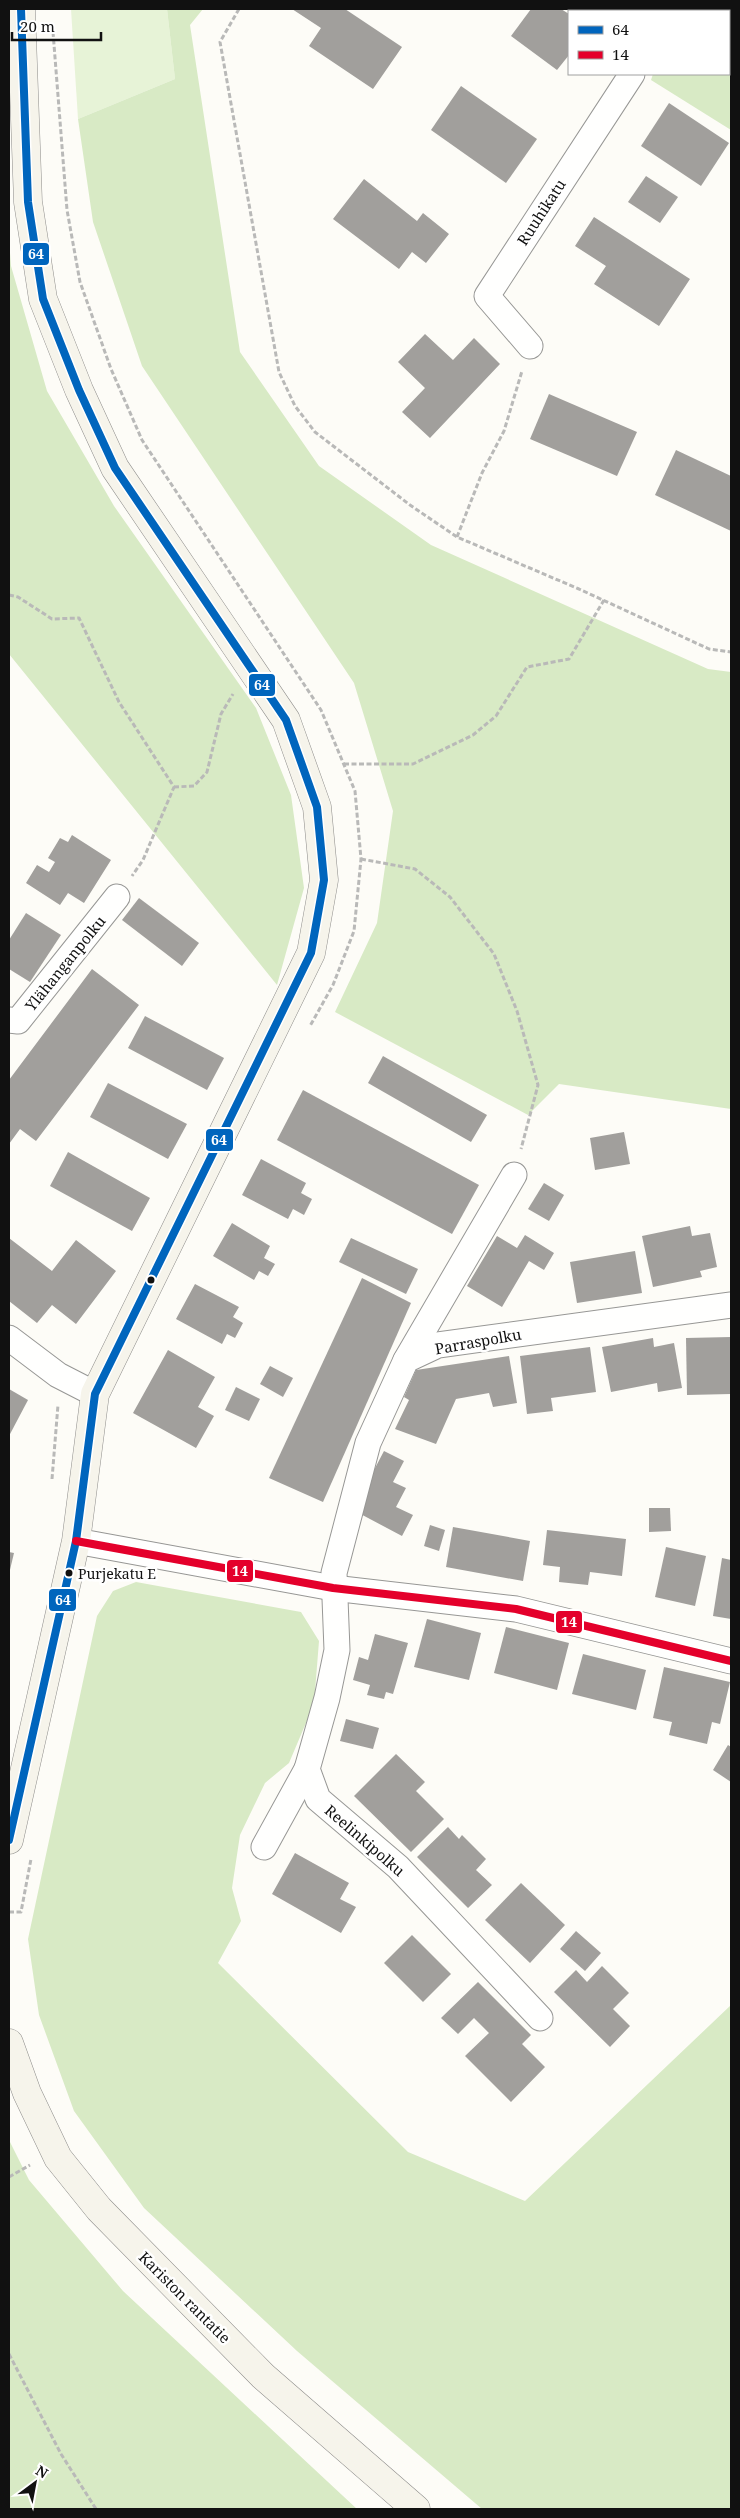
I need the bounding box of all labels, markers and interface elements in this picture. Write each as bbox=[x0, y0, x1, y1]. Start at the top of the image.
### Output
scale bar bbox=[12, 10, 101, 42]
legend bbox=[568, 10, 730, 75]
text: 20 m bbox=[20, 16, 55, 36]
text: 64 bbox=[612, 19, 629, 39]
text: 14 bbox=[612, 44, 629, 64]
street label: Ruuhikatu bbox=[512, 175, 570, 249]
line badge: 64 bbox=[22, 242, 50, 266]
text: 64 bbox=[28, 244, 44, 263]
line badge: 64 bbox=[248, 673, 276, 697]
text: 64 bbox=[254, 675, 270, 694]
street label: Ylähanganpolku bbox=[20, 911, 110, 1016]
line badge: 64 bbox=[205, 1128, 234, 1152]
text: 64 bbox=[211, 1130, 227, 1149]
unlabelled marker bbox=[146, 1275, 156, 1285]
street label: Parraspolku bbox=[433, 1323, 523, 1358]
line badge: 14 bbox=[226, 1559, 254, 1583]
text: 14 bbox=[232, 1561, 248, 1580]
place label: Purjekatu E bbox=[78, 1564, 156, 1583]
marker: Purjekatu E bbox=[64, 1568, 74, 1578]
line badge: 64 bbox=[48, 1588, 77, 1612]
text: 64 bbox=[55, 1590, 71, 1609]
line badge: 14 bbox=[555, 1610, 583, 1634]
text: 14 bbox=[561, 1612, 577, 1631]
street label: Reelinkipolku bbox=[321, 1800, 409, 1880]
street label: Kariston rantatie bbox=[135, 2247, 235, 2347]
north arrow bbox=[10, 2458, 60, 2508]
text: N bbox=[32, 2461, 52, 2483]

